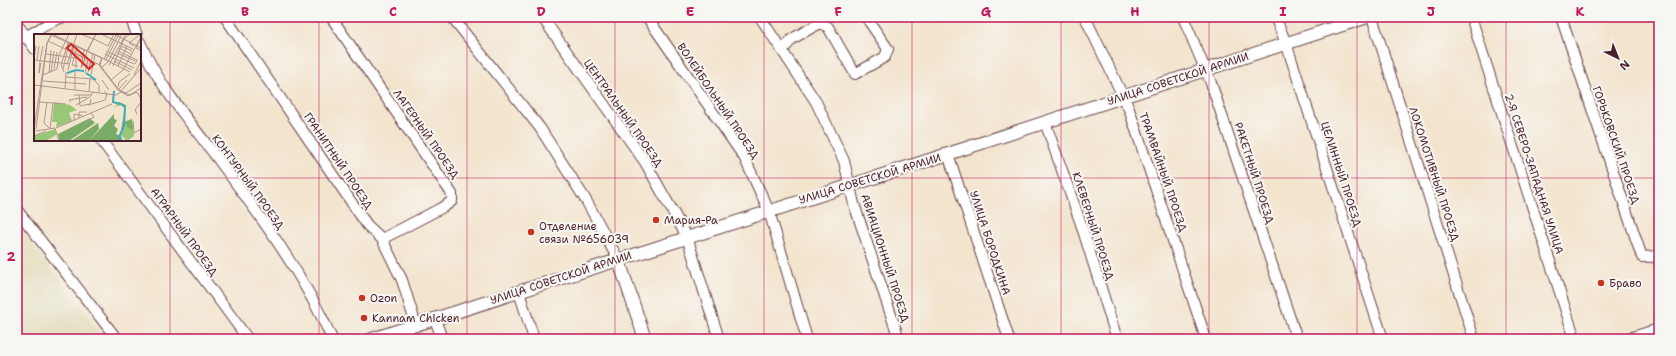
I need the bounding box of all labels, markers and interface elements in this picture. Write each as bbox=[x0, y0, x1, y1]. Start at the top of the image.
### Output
text: A bbox=[91, 3, 101, 20]
text: B bbox=[241, 3, 249, 20]
text: C bbox=[389, 3, 397, 20]
text: D bbox=[536, 3, 546, 20]
text: E bbox=[686, 3, 695, 20]
text: F bbox=[834, 3, 842, 20]
text: G bbox=[981, 3, 992, 20]
text: H bbox=[1130, 3, 1140, 20]
text: I bbox=[1279, 3, 1287, 20]
text: J bbox=[1427, 3, 1435, 20]
text: K bbox=[1576, 3, 1585, 20]
inset map bbox=[34, 34, 141, 141]
north arrow bbox=[1598, 38, 1638, 78]
street label: ВОЛЕЙБОЛЬНЫЙ ПРОЕЗД bbox=[673, 39, 764, 163]
street label: УЛИЦА СОВЕТСКОЙ АРМИИ bbox=[1105, 48, 1251, 109]
street label: ЦЕНТРАЛЬНЫЙ ПРОЕЗД bbox=[580, 56, 667, 170]
text: N bbox=[1616, 56, 1633, 74]
street label: ГОРЬКОВСКИЙ ПРОЕЗД bbox=[1589, 84, 1644, 206]
street label: ЛАГЕРНЫЙ ПРОЕЗД bbox=[390, 86, 464, 182]
text: 1 bbox=[8, 92, 14, 109]
street label: 2-Я СЕВЕРО-ЗАПАДНАЯ УЛИЦА bbox=[1501, 92, 1567, 256]
street label: ЛОКОМОТИВНЫЙ ПРОЕЗД bbox=[1405, 105, 1464, 244]
street label: ГРАНИТНЫЙ ПРОЕЗД bbox=[300, 109, 377, 213]
street label: ТРАМВАЙНЫЙ ПРОЕЗД bbox=[1136, 110, 1192, 234]
street label: ЦЕЛИННЫЙ ПРОЕЗД bbox=[1317, 119, 1366, 229]
street label: РАКЕТНЫЙ ПРОЕЗД bbox=[1231, 120, 1279, 226]
street label: КОНТУРНЫЙ ПРОЕЗД bbox=[208, 131, 289, 233]
street label: УЛИЦА СОВЕТСКОЙ АРМИИ bbox=[797, 149, 943, 208]
street label: КЛЕВЕРНЫЙ ПРОЕЗД bbox=[1068, 170, 1119, 283]
street label: АГРАРНЫЙ ПРОЕЗД bbox=[147, 184, 222, 280]
street label: УЛИЦА БОРОДКИНА bbox=[966, 189, 1014, 297]
street label: АВИАЦИОННЫЙ ПРОЕЗД bbox=[857, 192, 914, 325]
place label: Мария-Ра bbox=[664, 213, 718, 228]
marker: Мария-Ра bbox=[651, 215, 661, 225]
place label: Отделение связи №656039 bbox=[539, 219, 629, 247]
marker: Отделение связи №656039 bbox=[526, 227, 536, 237]
street label: УЛИЦА СОВЕТСКОЙ АРМИИ bbox=[488, 247, 634, 308]
text: 2 bbox=[6, 248, 16, 265]
place label: Браво bbox=[1609, 276, 1642, 291]
marker: Браво bbox=[1596, 278, 1606, 288]
place label: Ozon bbox=[370, 291, 398, 306]
marker: Ozon bbox=[357, 293, 367, 303]
place label: Kannam Chicken bbox=[372, 311, 460, 326]
marker: Kannam Chicken bbox=[359, 313, 369, 323]

